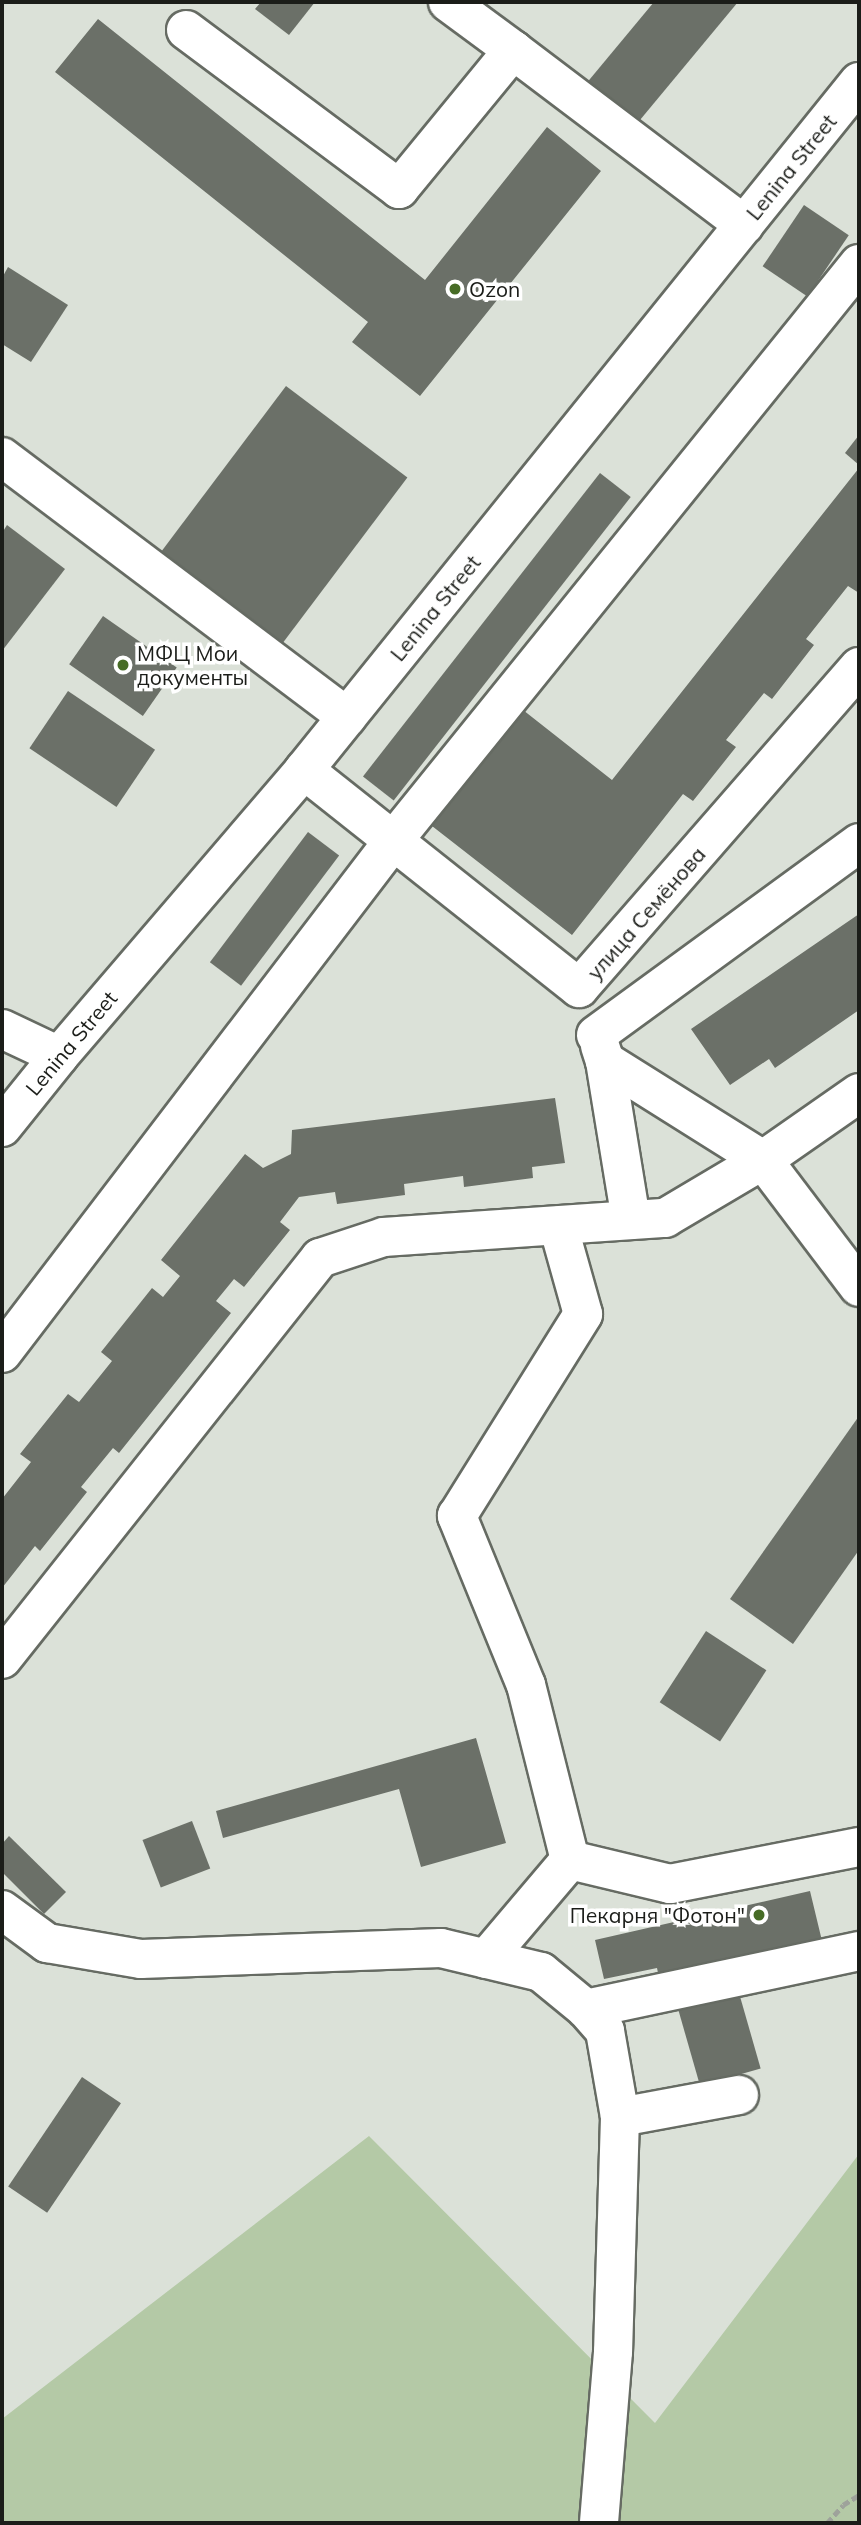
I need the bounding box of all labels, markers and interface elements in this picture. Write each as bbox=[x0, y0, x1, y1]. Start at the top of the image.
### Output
street label: Lenina Street bbox=[741, 109, 841, 225]
place label: Ozon bbox=[469, 276, 520, 302]
marker: Ozon bbox=[447, 281, 463, 297]
street label: Lenina Street bbox=[385, 550, 485, 666]
place label: МФЦ Мои документы bbox=[137, 640, 248, 690]
marker: МФЦ Мои документы bbox=[115, 657, 131, 673]
street label: улица Семёнова bbox=[582, 842, 710, 984]
street label: Lenina Street bbox=[20, 986, 122, 1100]
place label: Пекарня "Фотон" bbox=[570, 1902, 745, 1928]
marker: Пекарня "Фотон" bbox=[751, 1907, 767, 1923]

